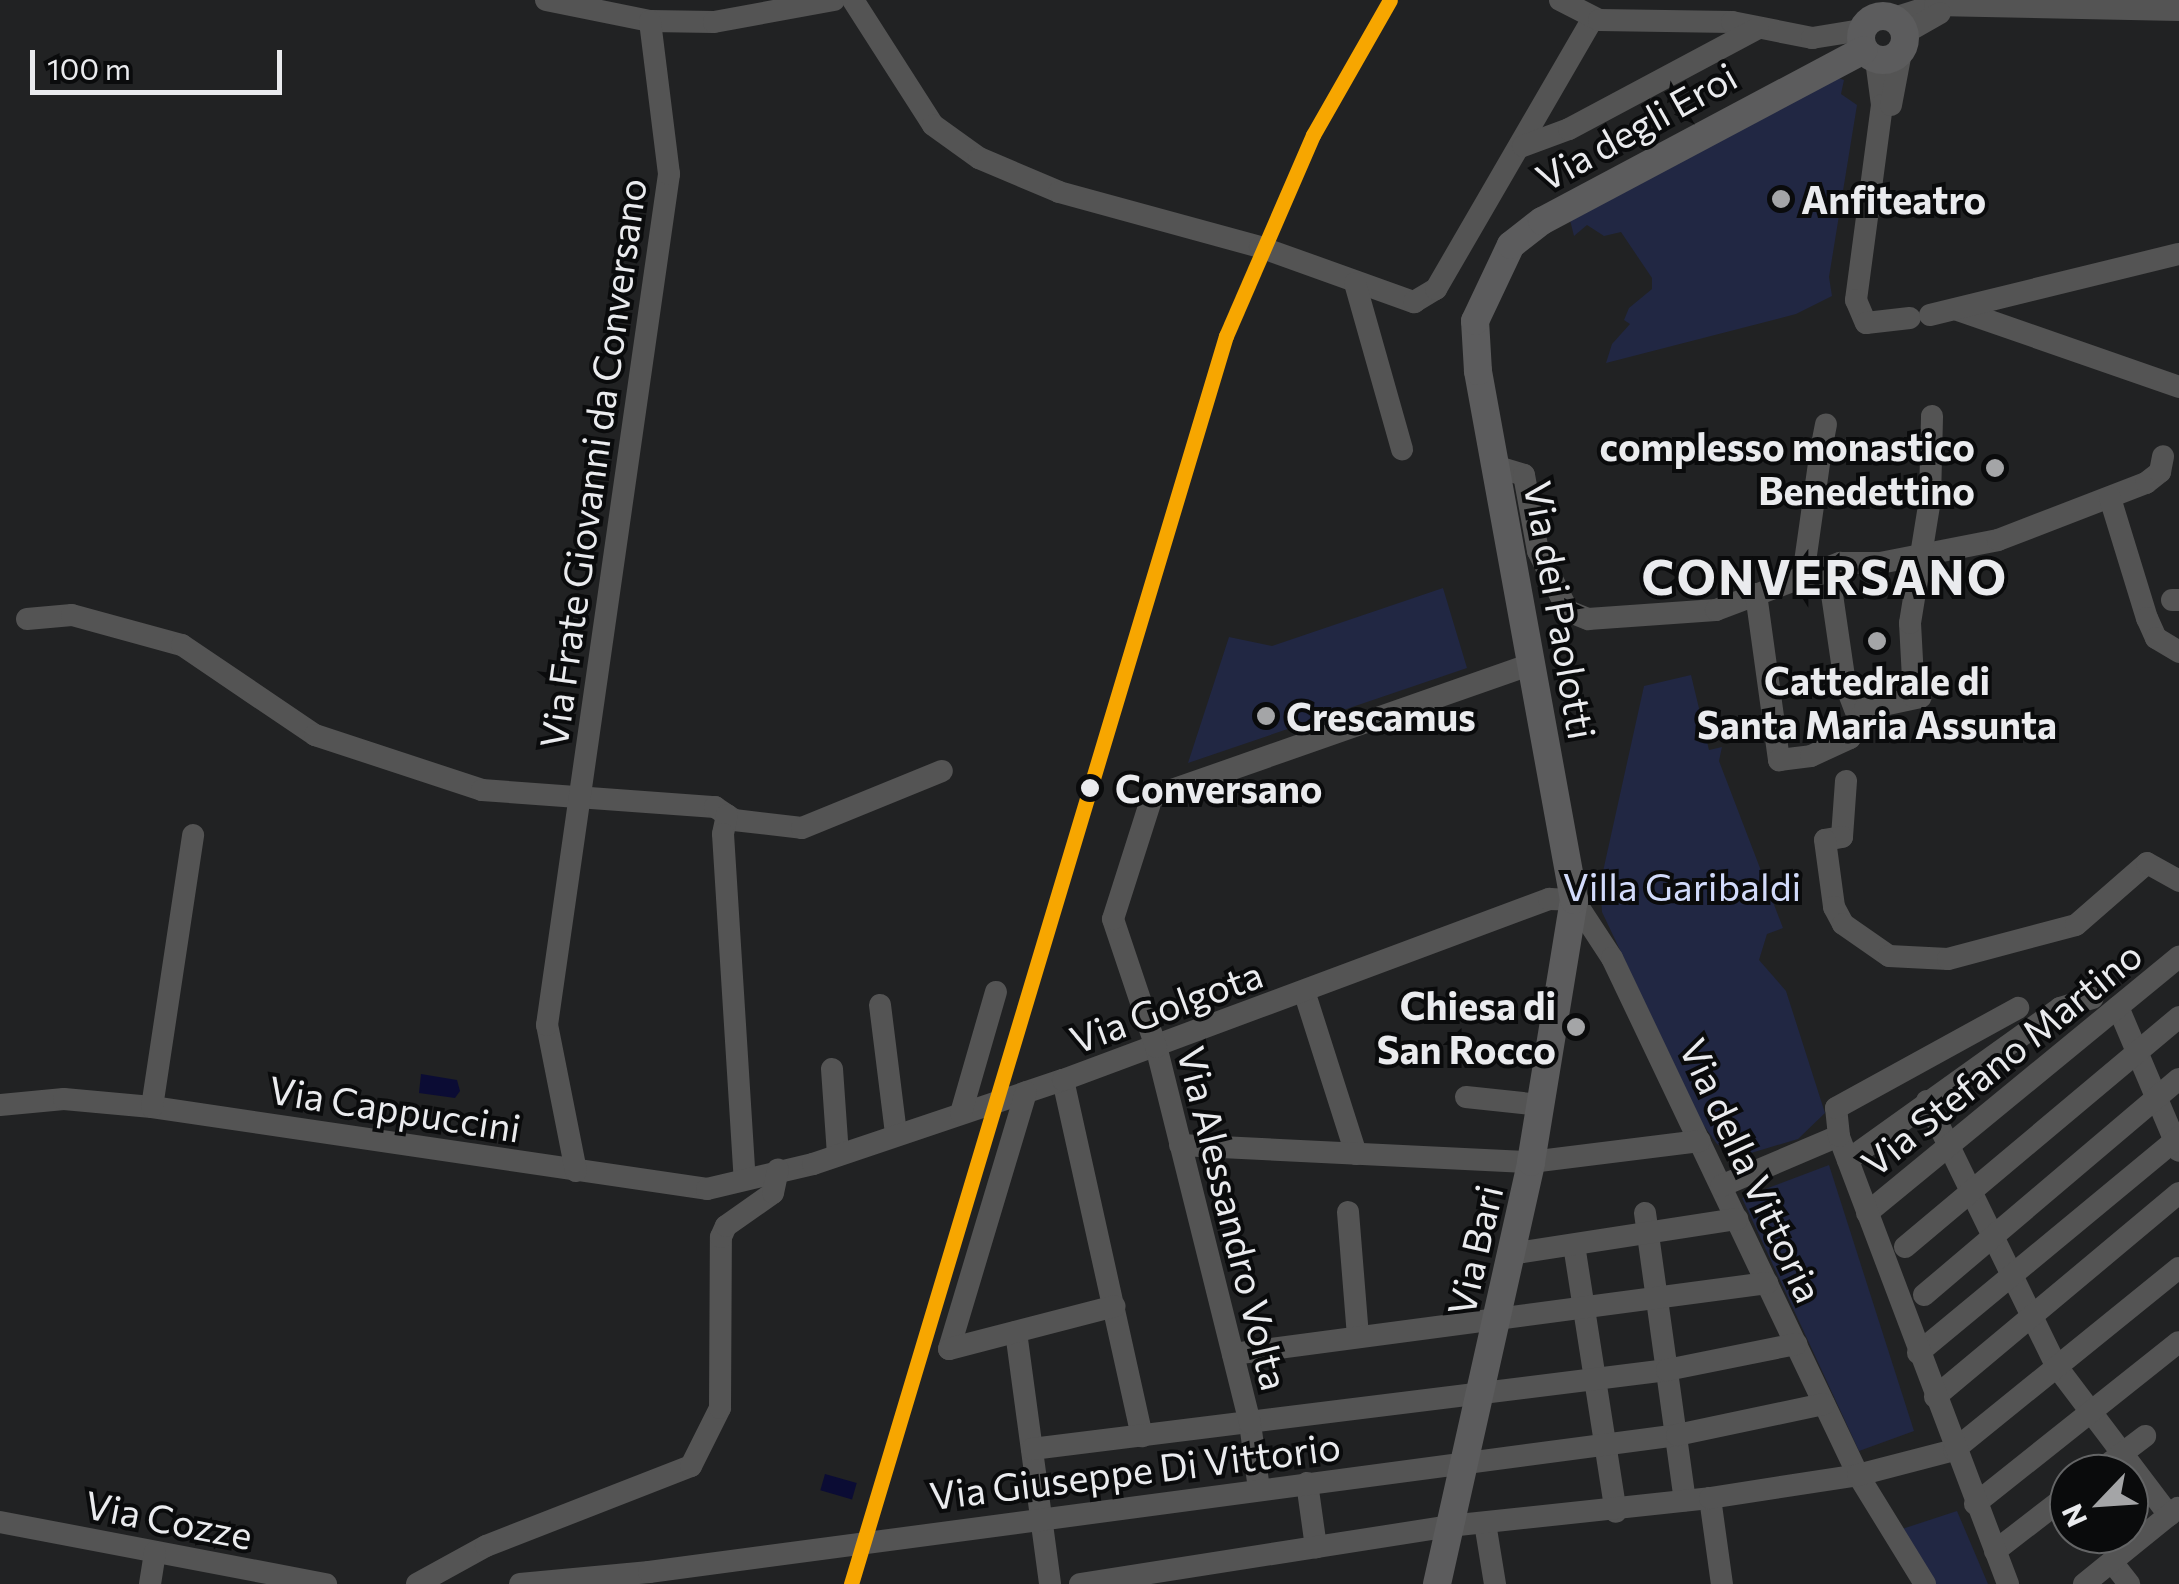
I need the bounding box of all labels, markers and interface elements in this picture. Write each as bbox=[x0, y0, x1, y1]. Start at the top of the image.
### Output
scale bar bbox=[35, 30, 288, 92]
text: 100 m bbox=[47, 49, 131, 86]
street label: Via degli Eroi bbox=[1528, 52, 1744, 200]
street label: Via Frate Giovanni da Conversano bbox=[529, 175, 655, 751]
place label: Anfiteatro bbox=[1801, 176, 1986, 222]
marker: Anfiteatro bbox=[1770, 188, 1792, 210]
place label: complesso monastico Benedettino bbox=[1600, 423, 1975, 512]
marker: complesso monastico Benedettino bbox=[1984, 457, 2006, 479]
street label: Via dei Paolotti bbox=[1516, 477, 1606, 743]
district label: CONVERSANO bbox=[1641, 547, 2009, 605]
marker: Cattedrale di Santa Maria Assunta bbox=[1866, 630, 1888, 652]
place label: Cattedrale di Santa Maria Assunta bbox=[1697, 657, 2057, 746]
place label: Crescamus bbox=[1286, 693, 1476, 739]
marker: Crescamus bbox=[1255, 705, 1277, 727]
place label: Conversano bbox=[1115, 765, 1323, 811]
marker: Conversano bbox=[1074, 772, 1106, 804]
park label: Villa Garibaldi bbox=[1563, 863, 1801, 909]
street label: Via Stefano Martino bbox=[1852, 931, 2150, 1185]
street label: Via Golgota bbox=[1064, 950, 1268, 1062]
place label: Chiesa di San Rocco bbox=[1377, 982, 1556, 1072]
marker: Chiesa di San Rocco bbox=[1565, 1016, 1587, 1038]
street label: Via della Vittoria bbox=[1671, 1031, 1833, 1309]
street label: Via Alessandro Volta bbox=[1169, 1041, 1299, 1395]
street label: Via Cappuccini bbox=[266, 1066, 524, 1150]
street label: Via Bari bbox=[1437, 1180, 1511, 1320]
street label: Via Giuseppe Di Vittorio bbox=[927, 1422, 1343, 1518]
north arrow bbox=[2049, 1454, 2149, 1554]
street label: Via Cozze bbox=[81, 1480, 257, 1558]
text: N bbox=[2054, 1499, 2093, 1533]

